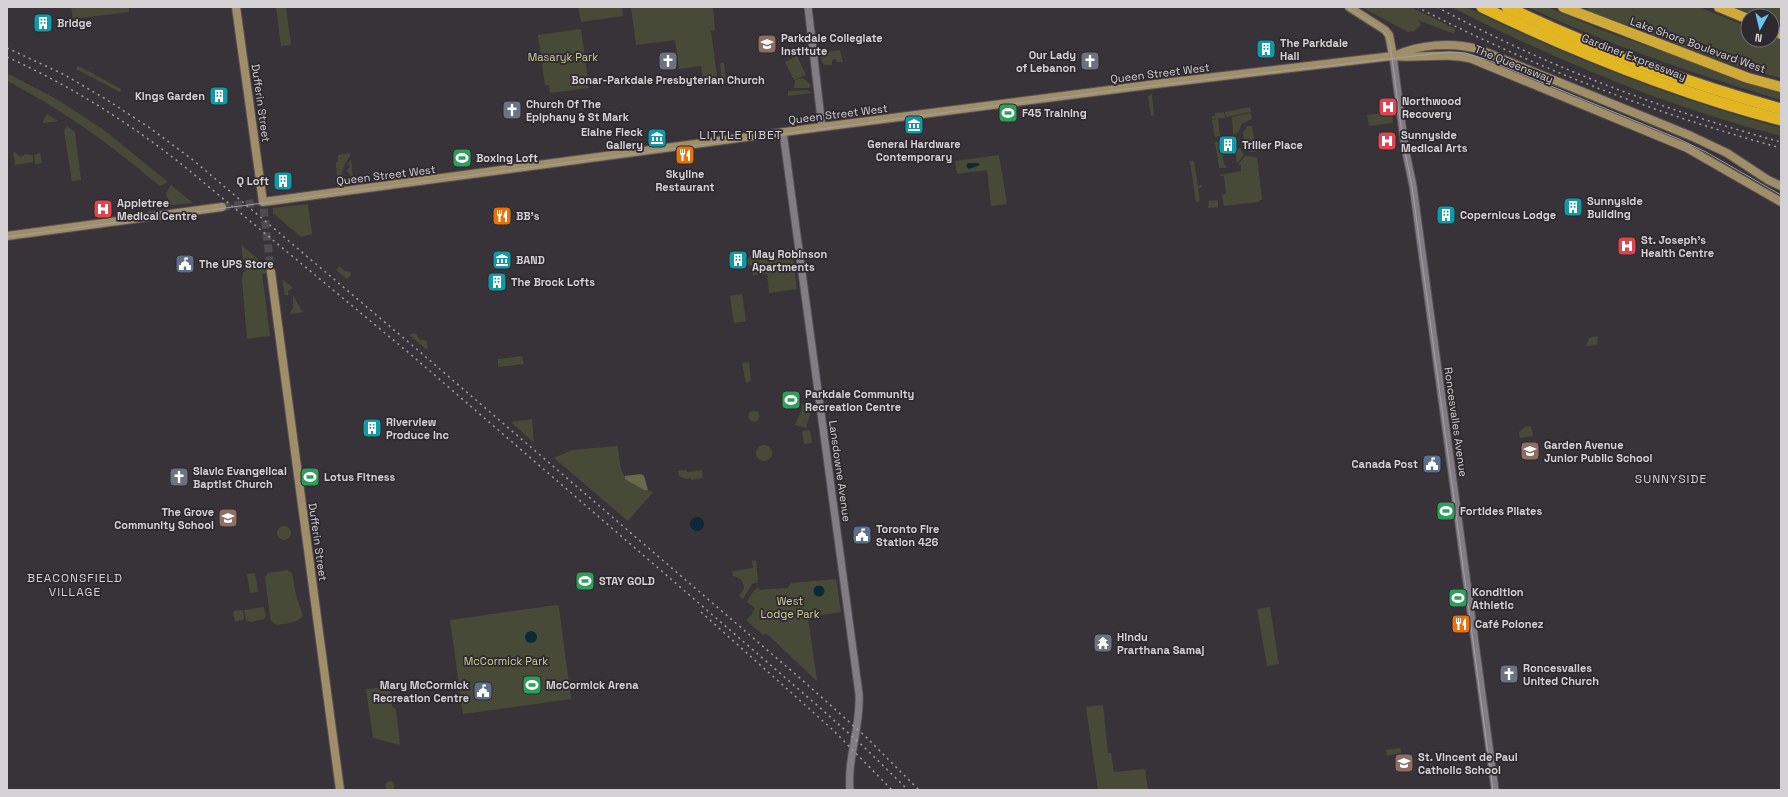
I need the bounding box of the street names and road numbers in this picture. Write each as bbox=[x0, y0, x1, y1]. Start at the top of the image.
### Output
street label: Lake Shore Boulevard West bbox=[1628, 14, 1768, 76]
street label: Gardiner Expressway bbox=[1580, 31, 1688, 83]
street label: The Queensway bbox=[1473, 42, 1555, 86]
street label: Queen Street West bbox=[1110, 60, 1210, 86]
street label: Dufferin Street bbox=[249, 63, 273, 143]
street label: Queen Street West bbox=[788, 101, 888, 127]
street label: Queen Street West bbox=[336, 162, 436, 188]
street label: Roncesvalles Avenue bbox=[1441, 366, 1471, 478]
street label: Lansdowne Avenue bbox=[826, 419, 854, 523]
street label: Dufferin Street bbox=[306, 502, 330, 582]

